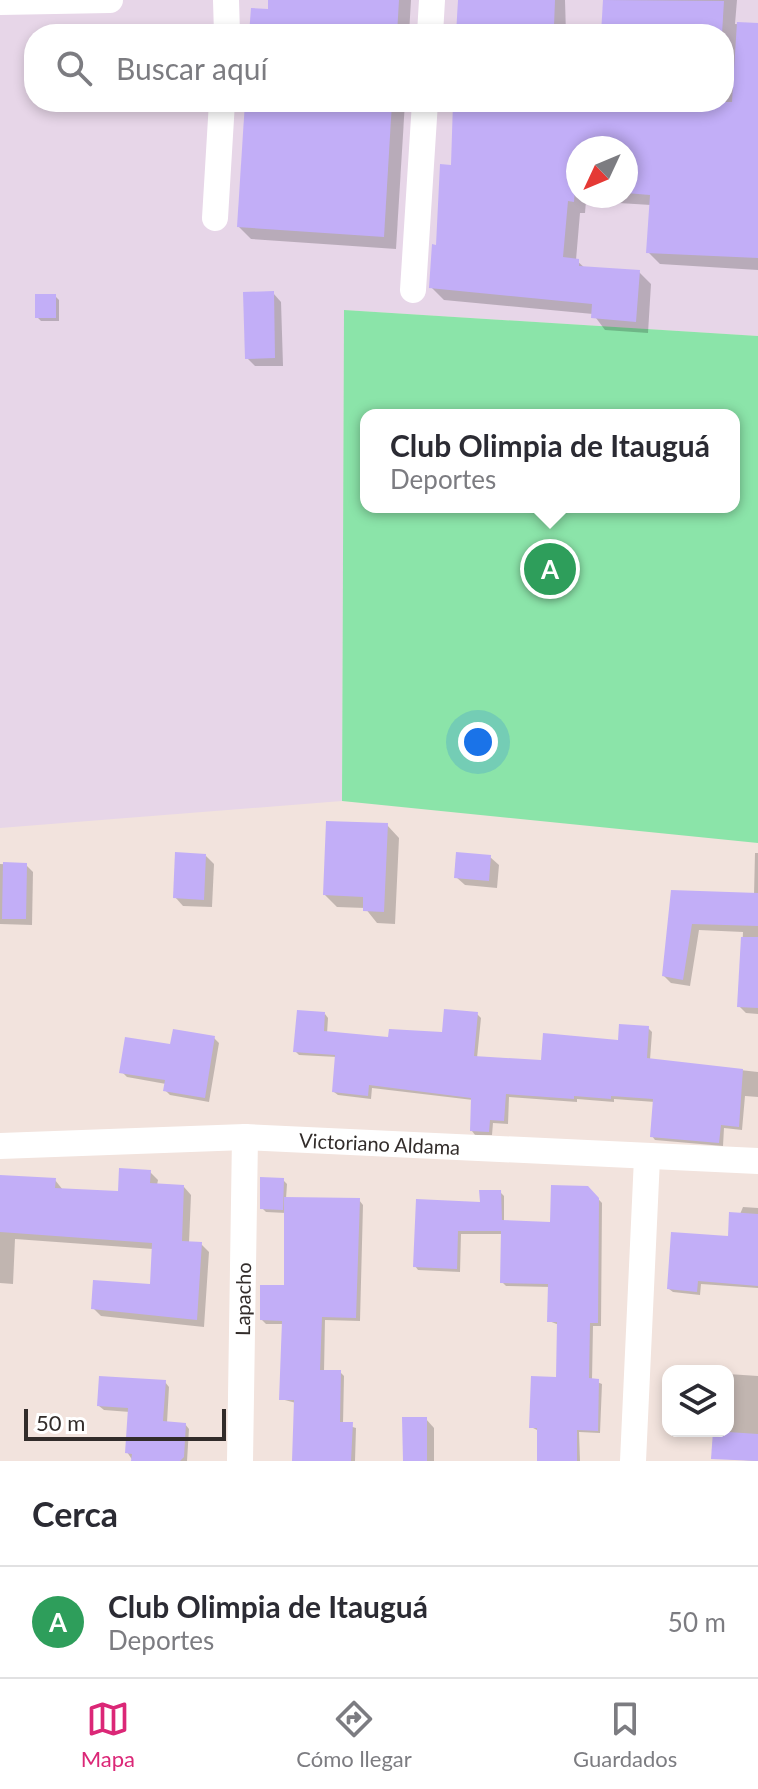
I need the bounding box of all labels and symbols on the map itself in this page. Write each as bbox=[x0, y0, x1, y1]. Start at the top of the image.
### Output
north arrow bbox=[566, 136, 638, 208]
pin: A bbox=[524, 539, 576, 599]
your location bbox=[458, 722, 498, 762]
street label: Victoriano Aldama bbox=[299, 1128, 461, 1159]
street label: Lapacho bbox=[230, 1262, 255, 1336]
scale bar bbox=[24, 1405, 226, 1441]

